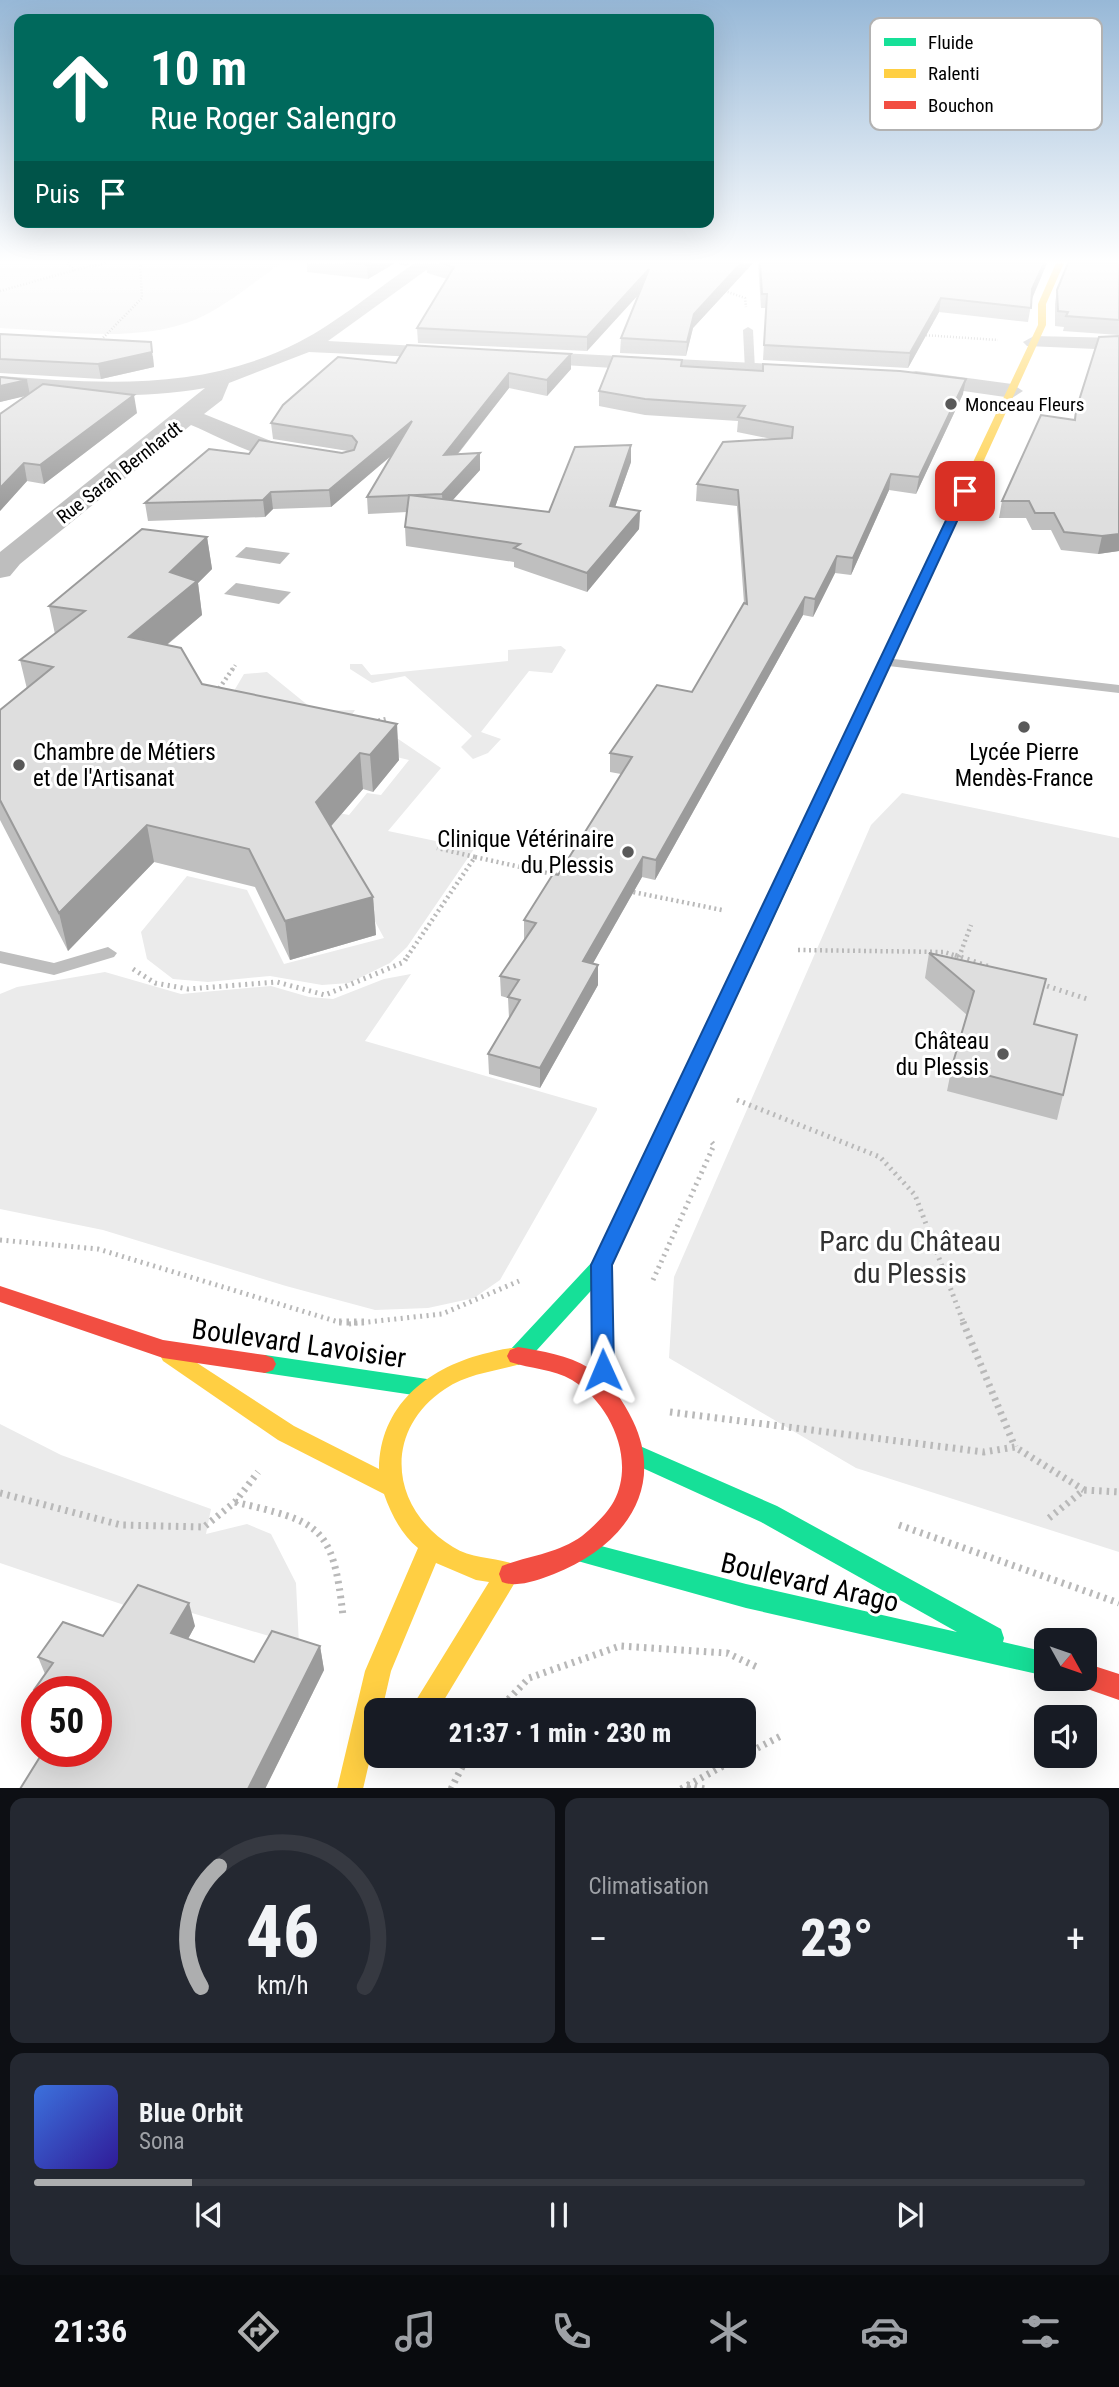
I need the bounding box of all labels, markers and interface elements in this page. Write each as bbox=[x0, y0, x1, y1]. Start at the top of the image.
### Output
legend bbox=[870, 18, 1102, 130]
text: Fluide bbox=[928, 31, 973, 54]
text: 10 m bbox=[150, 40, 247, 97]
icon: ahead bbox=[35, 42, 126, 133]
text: Ralenti bbox=[928, 62, 980, 85]
text: Bouchon bbox=[928, 94, 994, 117]
text: Rue Roger Salengro bbox=[150, 99, 397, 137]
icon: arrive bbox=[94, 175, 132, 213]
text: Puis bbox=[35, 179, 80, 209]
place label: Monceau Fleurs bbox=[965, 393, 1084, 416]
marker: Monceau Fleurs bbox=[943, 396, 959, 412]
street label: Rue Sarah Bernhardt bbox=[52, 416, 187, 528]
pin bbox=[935, 461, 995, 521]
icon: arrive bbox=[946, 472, 984, 510]
marker: Lycée Pierre Mendès-France bbox=[1016, 719, 1032, 735]
place label: Chambre de Métiers et de l'Artisanat bbox=[33, 739, 216, 792]
place label: Lycée Pierre Mendès-France bbox=[955, 739, 1093, 792]
marker: Chambre de Métiers et de l'Artisanat bbox=[11, 757, 27, 773]
place label: Clinique Vétérinaire du Plessis bbox=[437, 826, 614, 879]
marker: Clinique Vétérinaire du Plessis bbox=[620, 844, 636, 860]
place label: Château du Plessis bbox=[896, 1028, 989, 1081]
marker: Château du Plessis bbox=[995, 1046, 1011, 1062]
park label: Parc du Château du Plessis bbox=[819, 1225, 1001, 1290]
street label: Boulevard Lavoisier bbox=[190, 1312, 408, 1375]
position arrow bbox=[566, 1333, 640, 1407]
street label: Boulevard Arago bbox=[718, 1546, 902, 1619]
north arrow bbox=[1034, 1628, 1097, 1690]
map controls bbox=[1034, 1628, 1097, 1768]
speed limit sign: 50 bbox=[21, 1676, 112, 1767]
button: sound bbox=[1034, 1705, 1097, 1768]
text: 21:37 · 1 min · 230 m bbox=[449, 1718, 671, 1748]
text: Climatisation bbox=[589, 1873, 709, 1900]
text: 46 bbox=[245, 1889, 319, 1975]
text: 23° bbox=[800, 1908, 873, 1969]
text: − bbox=[589, 1917, 608, 1961]
text: + bbox=[1066, 1917, 1085, 1961]
text: km/h bbox=[257, 1970, 308, 1999]
text: Blue Orbit bbox=[139, 2098, 243, 2128]
text: Sona bbox=[139, 2128, 185, 2155]
icon: previous bbox=[190, 2196, 228, 2234]
icon: pause bbox=[540, 2196, 578, 2234]
icon: next bbox=[891, 2196, 929, 2234]
icon: directions bbox=[234, 2307, 283, 2356]
icon: music bbox=[391, 2307, 440, 2356]
icon: phone bbox=[547, 2307, 596, 2356]
icon: climate bbox=[704, 2307, 753, 2356]
icon: car bbox=[860, 2307, 909, 2356]
icon: filters bbox=[1016, 2307, 1065, 2356]
text: 21:36 bbox=[54, 2312, 127, 2350]

